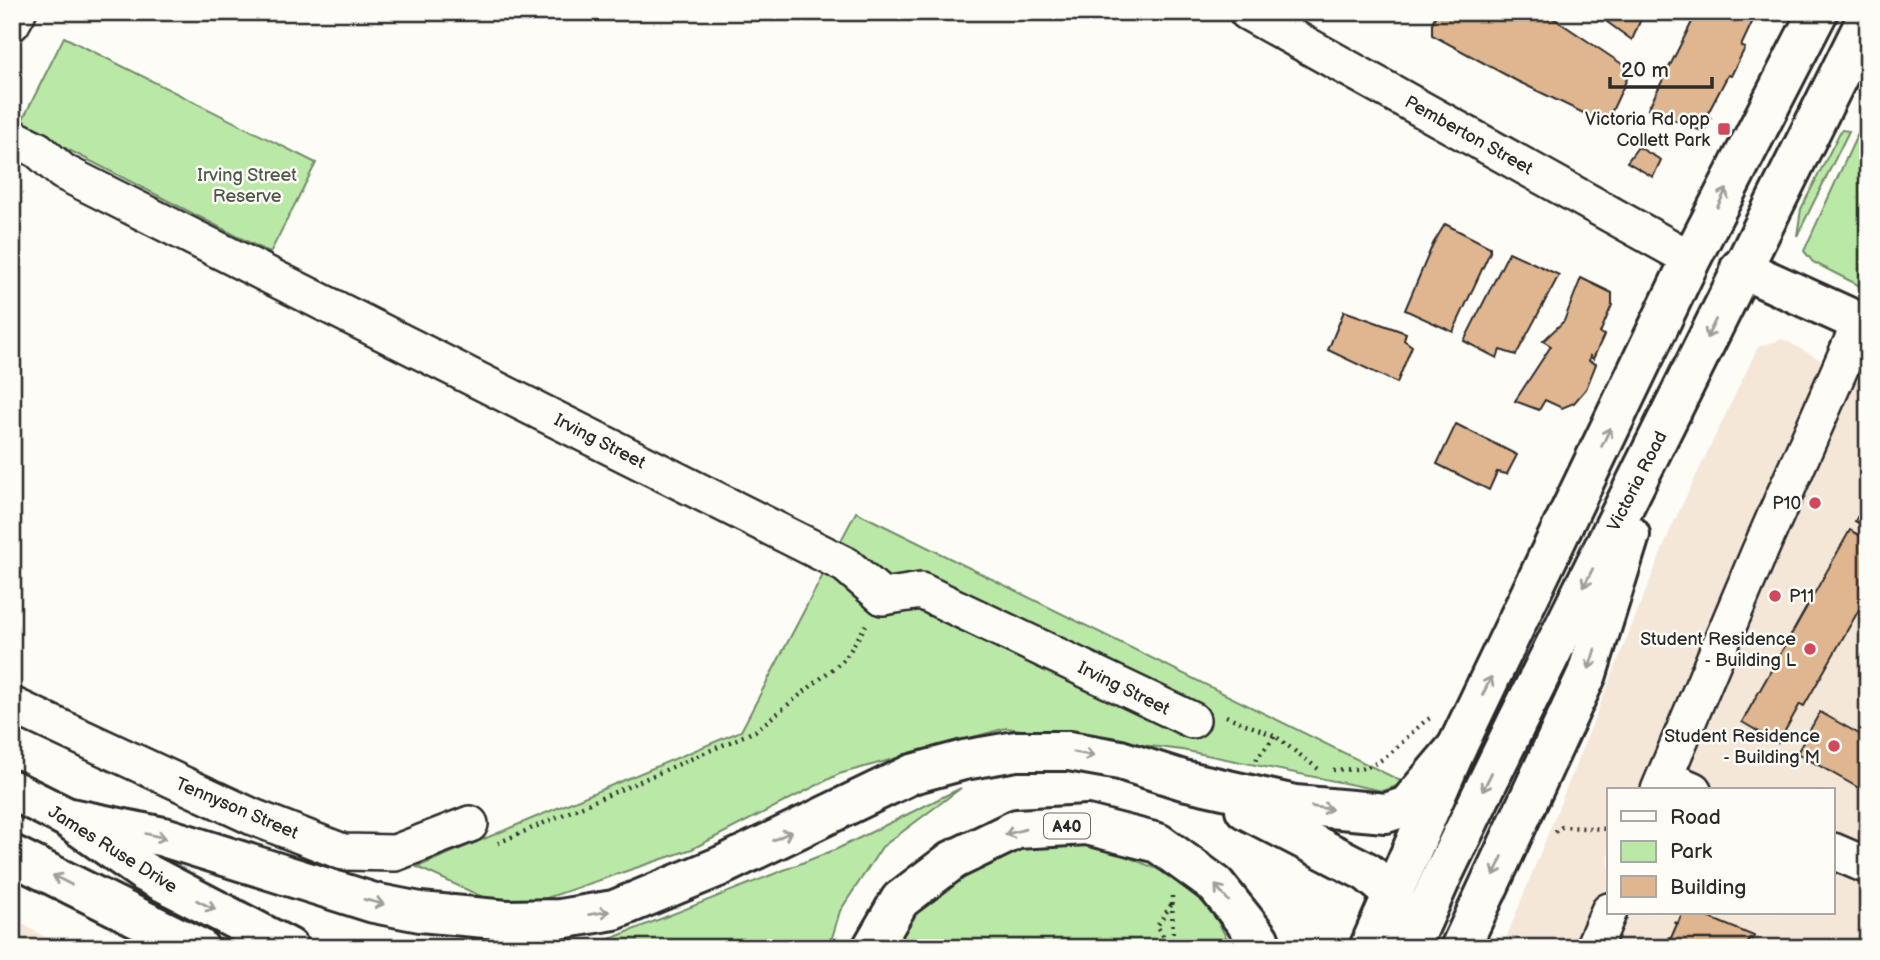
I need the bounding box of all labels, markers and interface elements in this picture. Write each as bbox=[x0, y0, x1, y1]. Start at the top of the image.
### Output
scale bar bbox=[1610, 46, 1712, 90]
text: 20 m bbox=[1621, 58, 1669, 83]
street label: Pemberton Street bbox=[1401, 92, 1537, 180]
place label: Victoria Rd opp Collett Park bbox=[1585, 109, 1710, 151]
marker: Victoria Rd opp Collett Park bbox=[1716, 121, 1732, 137]
park label: Irving Street Reserve bbox=[197, 165, 297, 207]
one-way arrow bbox=[1716, 188, 1730, 209]
one-way arrow bbox=[1704, 318, 1717, 339]
street label: Irving Street bbox=[551, 410, 649, 474]
one-way arrow bbox=[1600, 427, 1614, 448]
street label: Victoria Road bbox=[1603, 428, 1672, 535]
place label: P10 bbox=[1772, 493, 1801, 514]
marker: P10 bbox=[1807, 495, 1823, 511]
one-way arrow bbox=[1581, 567, 1595, 588]
place label: P11 bbox=[1789, 586, 1814, 607]
marker: P11 bbox=[1767, 588, 1783, 604]
place label: Student Residence - Building L bbox=[1640, 629, 1797, 671]
marker: Student Residence - Building L bbox=[1802, 641, 1818, 657]
one-way arrow bbox=[1585, 648, 1598, 670]
street label: Irving Street bbox=[1075, 657, 1173, 720]
one-way arrow bbox=[1481, 675, 1494, 697]
place label: Student Residence - Building M bbox=[1664, 726, 1820, 768]
marker: Student Residence - Building M bbox=[1826, 738, 1842, 754]
one-way arrow bbox=[1072, 748, 1095, 761]
one-way arrow bbox=[1480, 771, 1493, 792]
street label: Tennyson Street bbox=[172, 773, 302, 844]
legend bbox=[1607, 788, 1834, 914]
street label: James Ruse Drive bbox=[44, 801, 181, 898]
one-way arrow bbox=[1310, 802, 1332, 815]
text: Road bbox=[1670, 805, 1721, 830]
road number: A40 bbox=[1044, 814, 1090, 838]
one-way arrow bbox=[1005, 827, 1027, 840]
one-way arrow bbox=[144, 829, 167, 843]
one-way arrow bbox=[771, 829, 792, 842]
text: Park bbox=[1670, 839, 1713, 864]
one-way arrow bbox=[1491, 855, 1504, 876]
one-way arrow bbox=[52, 872, 73, 886]
text: Building bbox=[1670, 875, 1746, 900]
one-way arrow bbox=[1214, 885, 1230, 903]
one-way arrow bbox=[362, 896, 385, 909]
one-way arrow bbox=[195, 898, 216, 912]
one-way arrow bbox=[587, 906, 610, 919]

